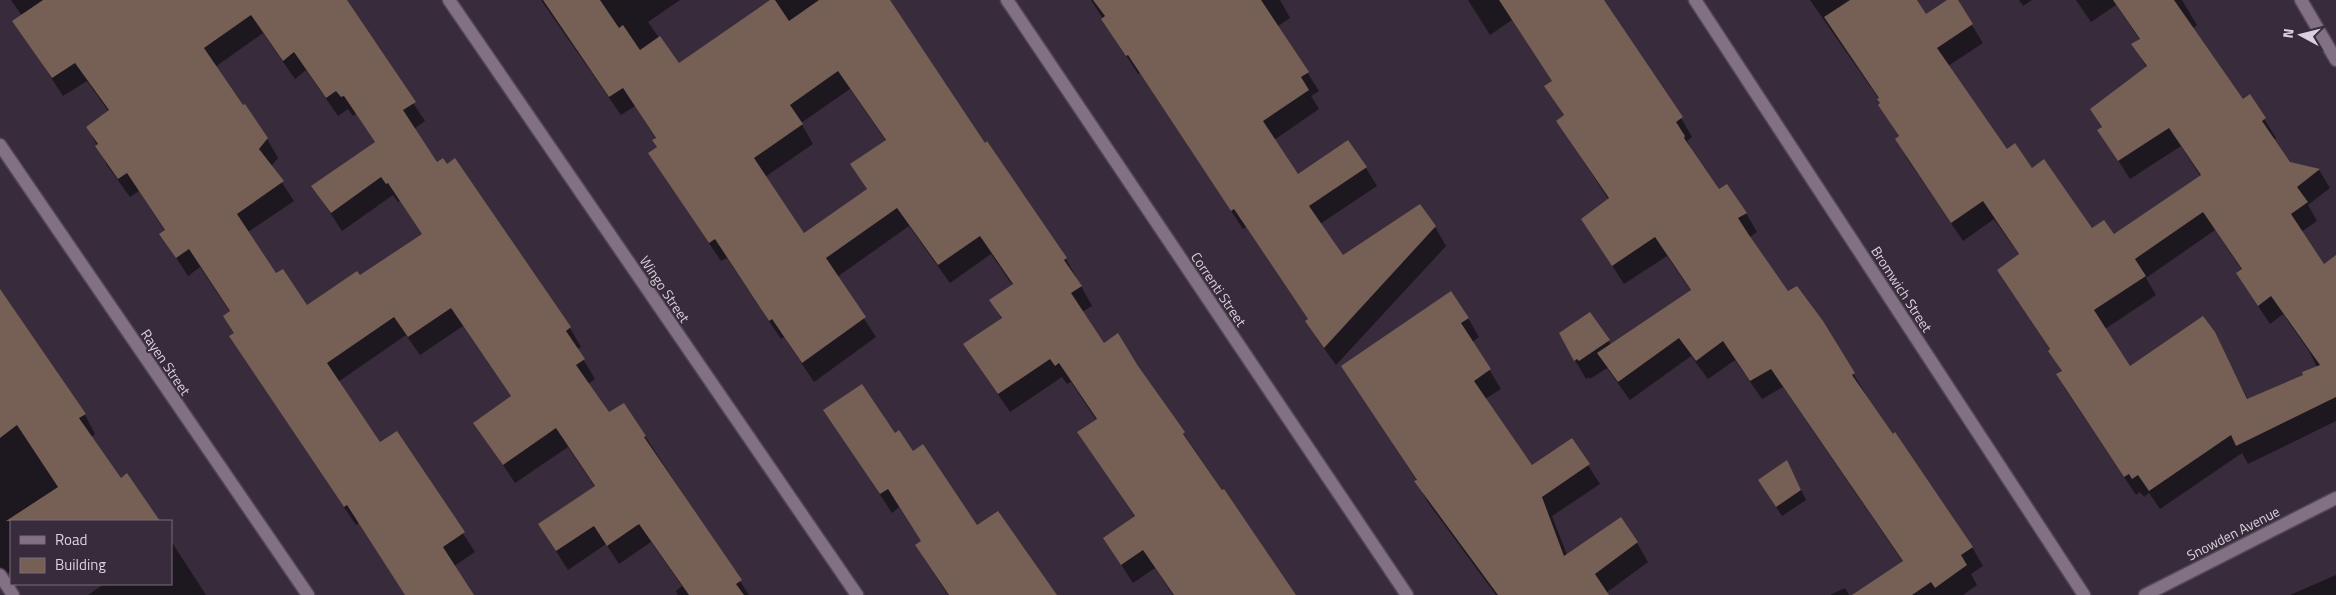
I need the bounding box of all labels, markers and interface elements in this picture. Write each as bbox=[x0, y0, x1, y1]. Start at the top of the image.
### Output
north arrow bbox=[2276, 10, 2326, 60]
text: N bbox=[2277, 27, 2299, 39]
street label: Bromwich Street bbox=[1866, 242, 1938, 336]
street label: Correnti Street bbox=[1186, 247, 1252, 331]
street label: Wingo Street bbox=[635, 251, 695, 327]
street label: Rayen Street bbox=[136, 325, 196, 399]
street label: Snowden Avenue bbox=[2183, 501, 2283, 565]
legend bbox=[10, 520, 172, 585]
text: Road bbox=[55, 528, 87, 551]
text: Building bbox=[55, 553, 106, 576]

